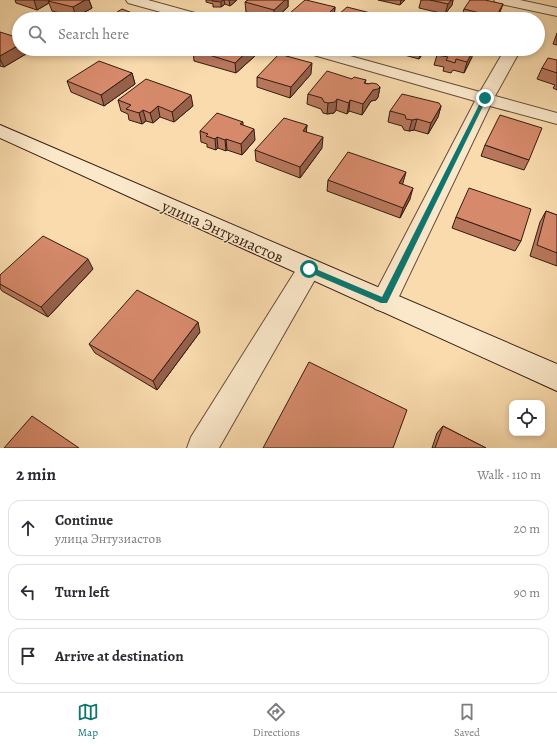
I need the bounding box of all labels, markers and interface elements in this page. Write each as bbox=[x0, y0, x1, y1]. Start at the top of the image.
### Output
search box bbox=[12, 12, 545, 56]
icon: search bbox=[26, 23, 48, 45]
text: Search here bbox=[58, 24, 129, 44]
route end bbox=[476, 89, 494, 107]
street label: улица Энтузиастов bbox=[157, 195, 287, 269]
route start bbox=[300, 260, 318, 278]
map controls bbox=[509, 400, 545, 436]
button: locate bbox=[509, 400, 545, 436]
text: 2 min bbox=[16, 463, 56, 486]
text: Walk · 110 m bbox=[477, 466, 541, 483]
text: Continue bbox=[55, 510, 113, 530]
icon: ahead bbox=[17, 517, 39, 539]
text: 20 m bbox=[514, 520, 540, 537]
text: улица Энтузиастов bbox=[55, 530, 161, 547]
icon: left bbox=[17, 581, 39, 603]
text: Turn left bbox=[55, 582, 110, 602]
text: 90 m bbox=[514, 584, 540, 601]
icon: arrive bbox=[17, 645, 39, 667]
text: Arrive at destination bbox=[55, 646, 184, 666]
tab: Map bbox=[77, 701, 99, 740]
tab: Directions bbox=[253, 701, 300, 740]
tab: Saved bbox=[454, 701, 480, 740]

